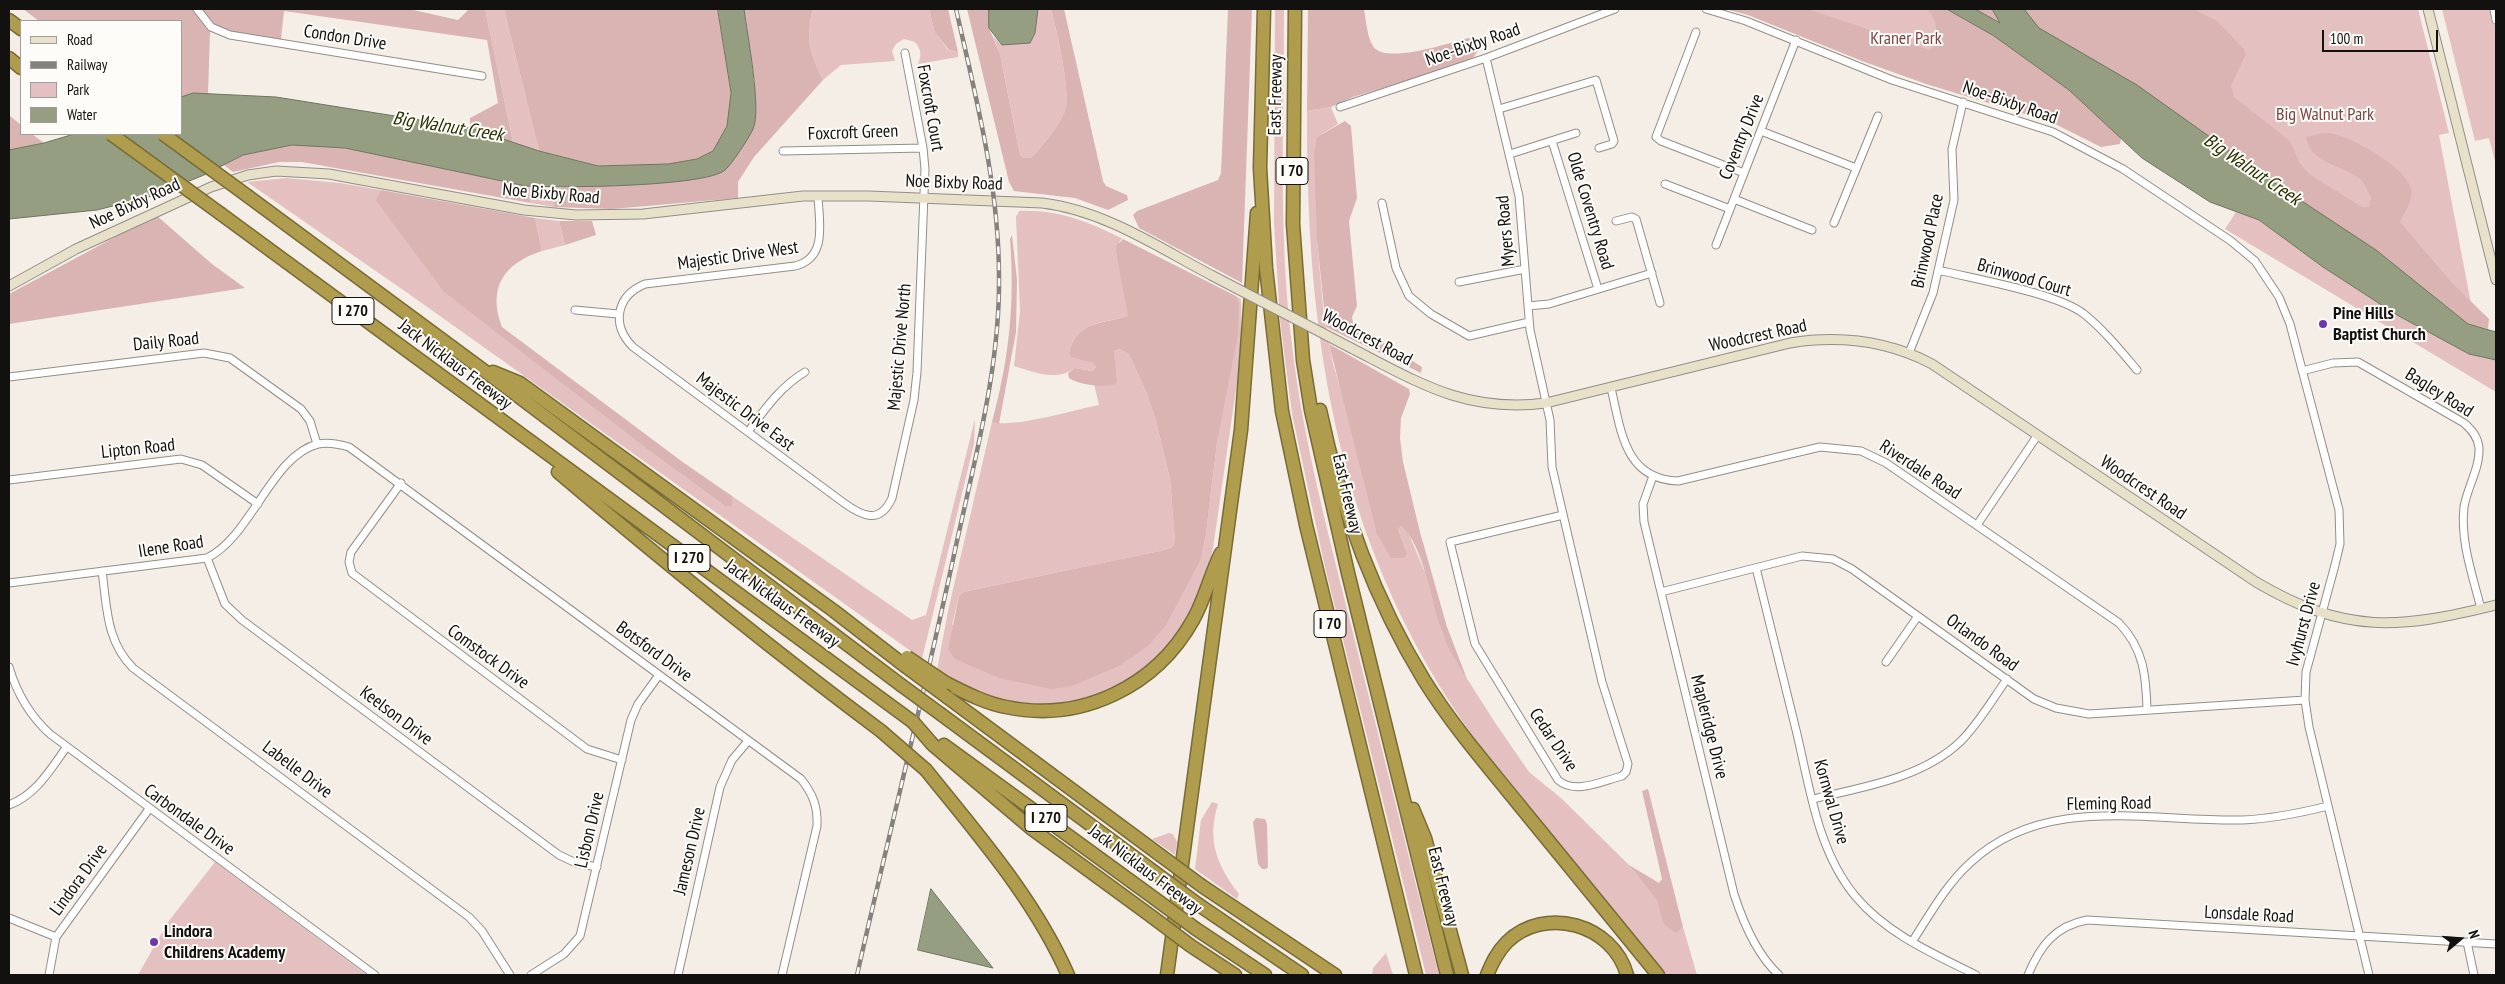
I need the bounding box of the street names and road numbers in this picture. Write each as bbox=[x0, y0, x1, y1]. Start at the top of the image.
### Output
street label: Noe-Bixby Road bbox=[1423, 19, 1523, 71]
street label: Condon Drive bbox=[302, 21, 388, 55]
street label: East Freeway bbox=[1264, 54, 1288, 136]
street label: Foxcroft Court bbox=[912, 63, 948, 153]
street label: Noe-Bixby Road bbox=[1960, 77, 2060, 129]
street label: Coventry Drive bbox=[1715, 91, 1769, 183]
street label: Foxcroft Green bbox=[807, 121, 899, 145]
street label: Olde Coventry Road bbox=[1562, 150, 1618, 272]
road number: I 70 bbox=[1276, 158, 1308, 185]
street label: Noe Bixby Road bbox=[905, 171, 1003, 195]
street label: Noe Bixby Road bbox=[86, 174, 184, 234]
street label: Noe Bixby Road bbox=[502, 179, 600, 209]
street label: Brinwood Place bbox=[1907, 192, 1949, 290]
street label: Myers Road bbox=[1492, 195, 1520, 267]
street label: Majestic Drive West bbox=[676, 237, 800, 275]
street label: Brinwood Court bbox=[1975, 254, 2073, 302]
street label: Majestic Drive North bbox=[884, 283, 916, 411]
road number: I 270 bbox=[332, 298, 374, 324]
street label: Woodcrest Road bbox=[1318, 305, 1416, 371]
street label: Jack Nicklaus Freeway bbox=[394, 315, 516, 415]
street label: Woodcrest Road bbox=[1707, 315, 1809, 357]
street label: Daily Road bbox=[132, 328, 200, 356]
street label: Bagley Road bbox=[2401, 364, 2477, 422]
street label: Majestic Drive East bbox=[692, 368, 798, 456]
street label: Lipton Road bbox=[100, 434, 176, 464]
street label: Riverdale Road bbox=[1875, 436, 1965, 504]
street label: Woodcrest Road bbox=[2096, 451, 2190, 525]
street label: East Freeway bbox=[1327, 452, 1367, 536]
street label: Ilene Road bbox=[137, 531, 205, 563]
road number: I 270 bbox=[668, 544, 710, 572]
street label: Jack Nicklaus Freeway bbox=[720, 555, 844, 653]
street label: Ivyhurst Drive bbox=[2282, 579, 2326, 669]
road number: I 70 bbox=[1314, 610, 1346, 638]
street label: Orlando Road bbox=[1942, 610, 2022, 676]
street label: Botsford Drive bbox=[612, 617, 696, 687]
street label: Comstock Drive bbox=[443, 620, 533, 694]
street label: Mapleridge Drive bbox=[1686, 673, 1732, 781]
street label: Keelson Drive bbox=[355, 682, 437, 750]
street label: Cedar Drive bbox=[1524, 704, 1582, 776]
street label: Labelle Drive bbox=[258, 737, 336, 803]
street label: Kornwal Drive bbox=[1809, 757, 1853, 847]
street label: Carbondale Drive bbox=[139, 780, 239, 860]
street label: Lisbon Drive bbox=[571, 790, 609, 870]
street label: Fleming Road bbox=[2066, 792, 2152, 816]
road number: I 270 bbox=[1025, 804, 1067, 831]
street label: Jameson Drive bbox=[669, 805, 711, 897]
street label: Jack Nicklaus Freeway bbox=[1084, 820, 1206, 920]
street label: Lindora Drive bbox=[46, 840, 112, 920]
street label: East Freeway bbox=[1423, 845, 1463, 929]
street label: Lonsdale Road bbox=[2204, 902, 2294, 928]

